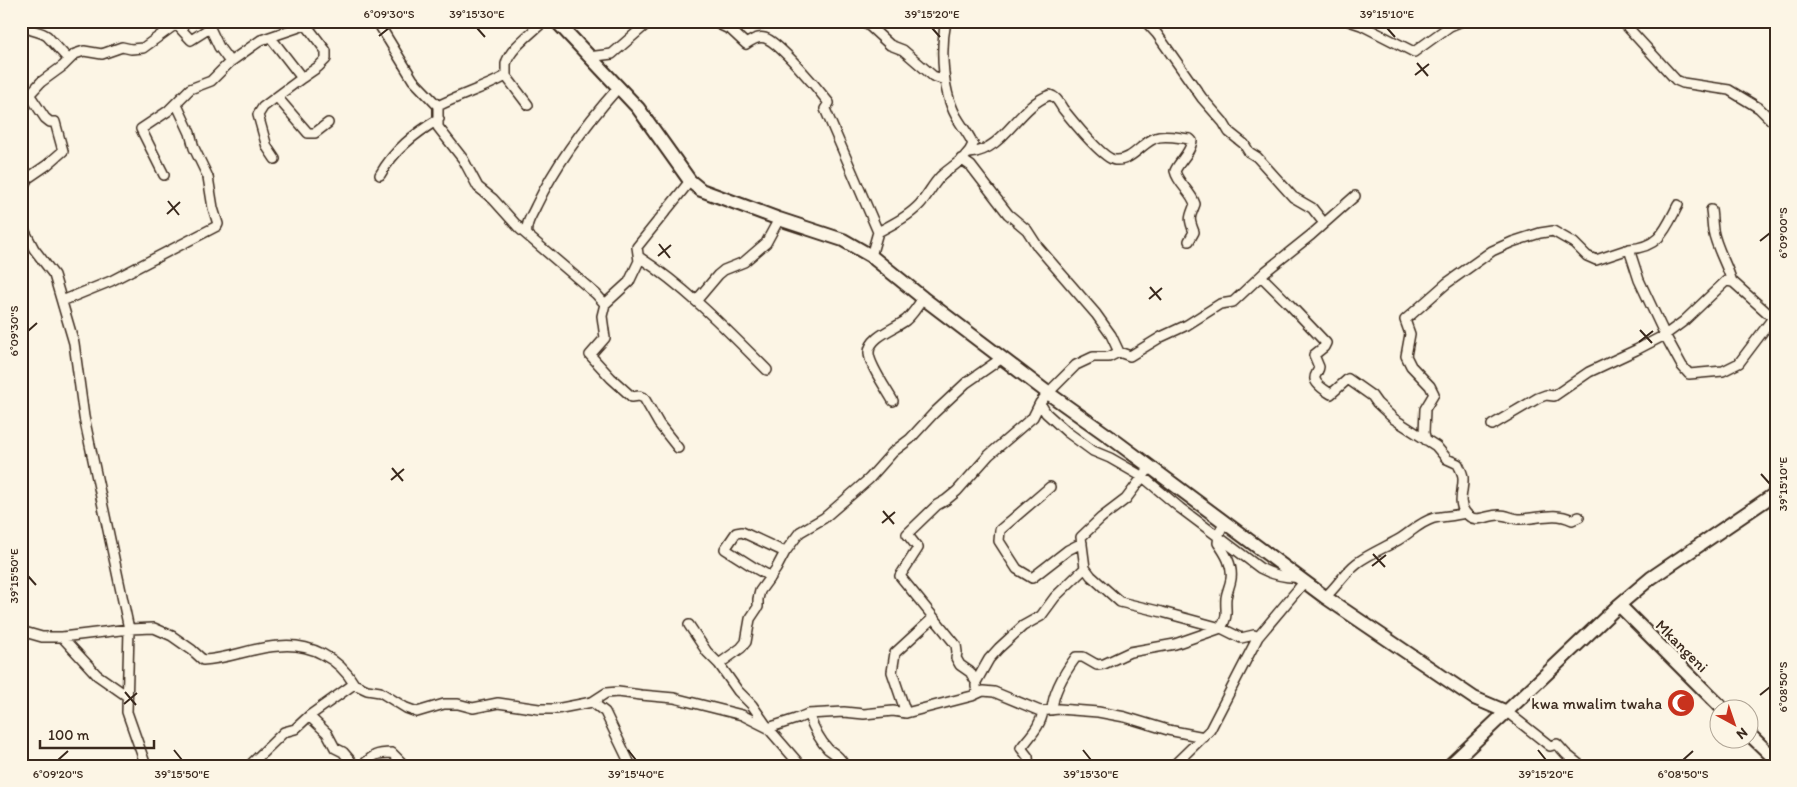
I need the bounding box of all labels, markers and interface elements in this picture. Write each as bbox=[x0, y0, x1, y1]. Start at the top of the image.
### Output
text: 6°09'30"S bbox=[364, 7, 415, 21]
text: 39°15'30"E bbox=[449, 7, 505, 21]
text: 39°15'20"E bbox=[904, 7, 960, 21]
text: 39°15'10"E bbox=[1360, 7, 1415, 21]
text: 6°09'00"S bbox=[1776, 207, 1790, 259]
text: 6°09'30"S bbox=[7, 305, 21, 356]
text: 39°15'10"E bbox=[1776, 456, 1790, 511]
text: 39°15'50"E bbox=[7, 548, 21, 604]
street label: Mkangeni bbox=[1652, 616, 1712, 676]
text: 6°08'50"S bbox=[1776, 661, 1790, 712]
mosque icon: kwa mwalim twaha bbox=[1666, 688, 1696, 718]
place label: kwa mwalim twaha bbox=[1531, 694, 1662, 713]
north arrow bbox=[1710, 700, 1760, 750]
scale bar bbox=[40, 717, 154, 749]
text: N bbox=[1733, 724, 1751, 743]
text: 100 m bbox=[48, 726, 90, 744]
text: 6°09'20"S bbox=[33, 767, 84, 781]
text: 39°15'50"E bbox=[154, 767, 210, 781]
text: 39°15'40"E bbox=[608, 767, 664, 781]
text: 39°15'30"E bbox=[1063, 767, 1119, 781]
text: 39°15'20"E bbox=[1518, 767, 1574, 781]
text: 6°08'50"S bbox=[1658, 767, 1709, 781]

